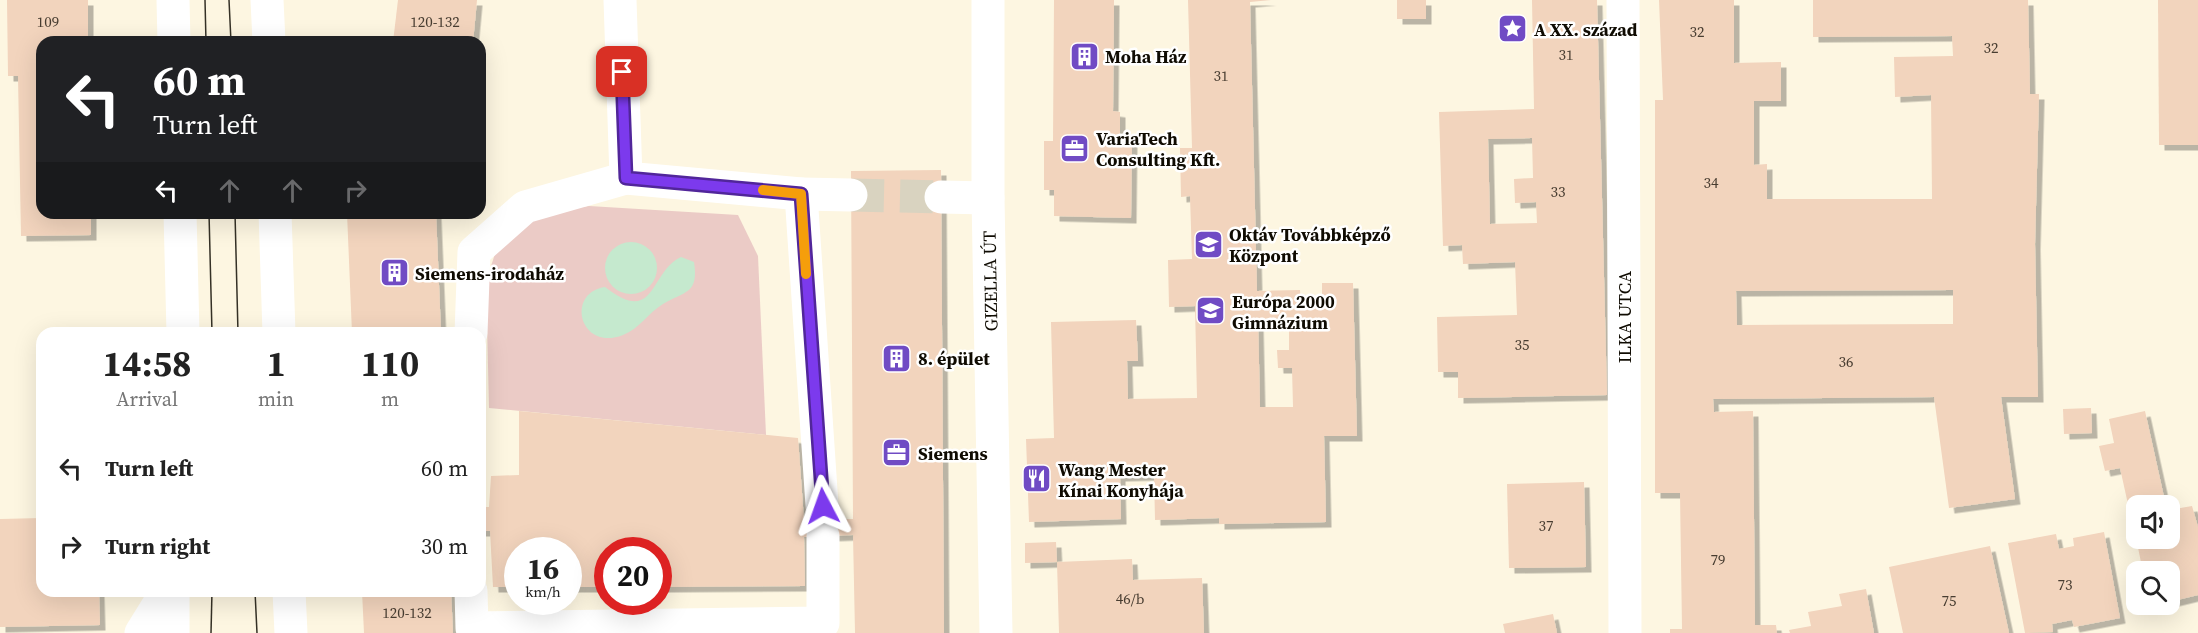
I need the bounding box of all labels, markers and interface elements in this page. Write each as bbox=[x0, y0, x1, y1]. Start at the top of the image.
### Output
house number: 109 bbox=[37, 11, 59, 32]
house number: 120-132 bbox=[410, 11, 460, 32]
place icon: A XX. század bbox=[1497, 13, 1529, 45]
place label: A XX. század bbox=[1534, 17, 1638, 42]
house number: 32 bbox=[1689, 21, 1705, 42]
house number: 32 bbox=[1983, 37, 1999, 58]
building icon: Moha Ház bbox=[1068, 40, 1100, 72]
place label: Moha Ház bbox=[1105, 44, 1187, 69]
house number: 31 bbox=[1558, 44, 1574, 65]
pin bbox=[596, 46, 647, 97]
text: 60 m bbox=[153, 51, 246, 109]
icon: arrive bbox=[605, 55, 638, 88]
icon: left bbox=[54, 60, 132, 138]
house number: 31 bbox=[1213, 65, 1229, 86]
text: Turn left bbox=[153, 106, 257, 143]
place label: VariaTech Consulting Kft. bbox=[1096, 126, 1220, 172]
office icon: VariaTech Consulting Kft. bbox=[1059, 132, 1091, 164]
house number: 34 bbox=[1703, 172, 1719, 193]
icon: left bbox=[150, 174, 183, 207]
icon: ahead bbox=[213, 174, 246, 207]
icon: ahead bbox=[276, 174, 309, 207]
icon: right bbox=[339, 174, 372, 207]
house number: 33 bbox=[1550, 181, 1566, 202]
place label: Oktáv Továbbképző Központ bbox=[1229, 222, 1391, 268]
school or university icon: Oktáv Továbbképző Központ bbox=[1192, 228, 1224, 260]
street label: GIZELLA ÚT bbox=[977, 230, 1003, 332]
building icon: Siemens-irodaház bbox=[378, 257, 410, 289]
place label: Siemens-irodaház bbox=[415, 261, 565, 286]
street label: ILKA UTCA bbox=[1612, 271, 1637, 363]
place label: Európa 2000 Gimnázium bbox=[1232, 289, 1335, 335]
school or university icon: Európa 2000 Gimnázium bbox=[1195, 295, 1227, 327]
house number: 35 bbox=[1514, 334, 1530, 355]
text: 14:58 bbox=[103, 339, 191, 388]
text: 1 bbox=[266, 339, 286, 388]
text: 110 bbox=[361, 339, 419, 388]
building icon: 8. épület bbox=[881, 342, 913, 374]
place label: 8. épület bbox=[918, 346, 990, 371]
house number: 36 bbox=[1838, 351, 1854, 372]
text: Arrival bbox=[116, 385, 178, 413]
text: min bbox=[258, 385, 294, 413]
text: m bbox=[381, 385, 399, 413]
office icon: Siemens bbox=[881, 437, 913, 469]
place label: Siemens bbox=[918, 441, 988, 466]
icon: left bbox=[54, 452, 87, 485]
text: Turn left bbox=[105, 453, 193, 483]
text: 60 m bbox=[421, 453, 468, 483]
place label: Wang Mester Kínai Konyhája bbox=[1058, 457, 1184, 503]
restaurant icon: Wang Mester Kínai Konyhája bbox=[1021, 463, 1053, 495]
position arrow bbox=[791, 474, 855, 538]
map controls bbox=[2126, 495, 2180, 615]
button: sound bbox=[2126, 495, 2180, 549]
house number: 37 bbox=[1538, 515, 1554, 536]
icon: right bbox=[54, 530, 87, 563]
text: Turn right bbox=[105, 531, 210, 561]
text: 30 m bbox=[421, 531, 468, 561]
speed limit sign: 20 bbox=[594, 537, 672, 615]
text: 16 bbox=[527, 548, 559, 589]
house number: 79 bbox=[1710, 549, 1726, 570]
button: search bbox=[2126, 561, 2180, 615]
house number: 73 bbox=[2057, 574, 2073, 595]
text: km/h bbox=[525, 581, 561, 602]
house number: 46/b bbox=[1116, 588, 1144, 609]
house number: 75 bbox=[1941, 590, 1957, 611]
house number: 120-132 bbox=[382, 602, 432, 623]

